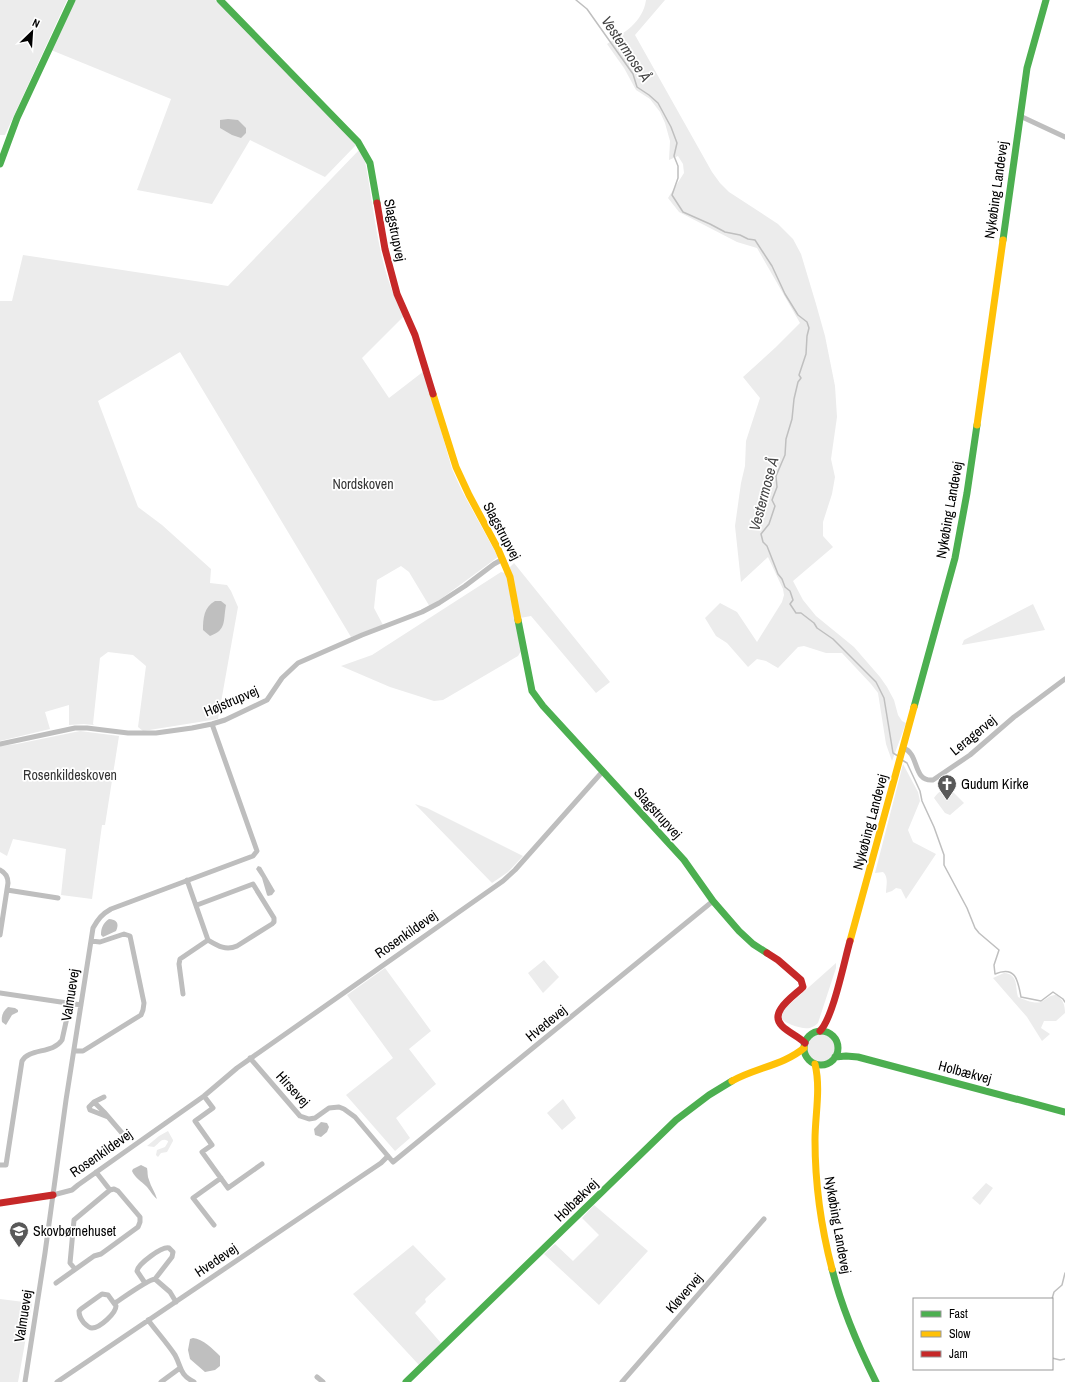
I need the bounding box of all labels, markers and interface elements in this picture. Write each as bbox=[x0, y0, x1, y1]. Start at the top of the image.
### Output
north arrow bbox=[12, 12, 52, 52]
water label: Vestermose Å bbox=[597, 12, 656, 86]
text: N bbox=[30, 15, 42, 31]
street label: Nykøbing Landevej bbox=[980, 140, 1012, 240]
street label: Slagstrupvej bbox=[380, 197, 410, 263]
water label: Vestermose Å bbox=[744, 455, 783, 533]
street label: Nykøbing Landevej bbox=[932, 460, 966, 560]
park label: Nordskoven bbox=[332, 475, 394, 493]
street label: Slagstrupvej bbox=[479, 499, 525, 563]
street label: Højstrupvej bbox=[201, 681, 261, 721]
street label: Leragervej bbox=[946, 711, 1000, 759]
park label: Rosenkildeskoven bbox=[23, 766, 117, 784]
street label: Nykøbing Landevej bbox=[849, 772, 891, 872]
church icon: Gudum Kirke bbox=[936, 773, 958, 801]
place label: Gudum Kirke bbox=[961, 775, 1029, 793]
street label: Slagstrupvej bbox=[630, 784, 686, 842]
street label: Rosenkildevej bbox=[371, 906, 441, 962]
street label: Valmuevej bbox=[57, 968, 83, 1022]
street label: Hvedevej bbox=[522, 1001, 570, 1045]
street label: Holbækvej bbox=[936, 1056, 994, 1088]
street label: Hirsevej bbox=[272, 1067, 314, 1111]
street label: Rosenkildevej bbox=[66, 1125, 136, 1181]
street label: Holbækvej bbox=[550, 1175, 602, 1225]
street label: Nykøbing Landevej bbox=[821, 1175, 855, 1275]
school or university icon: Skovbørnehuset bbox=[8, 1220, 30, 1248]
place label: Skovbørnehuset bbox=[33, 1222, 116, 1240]
street label: Hvedevej bbox=[191, 1239, 241, 1281]
street label: Kløvervej bbox=[662, 1269, 706, 1317]
street label: Valmuevej bbox=[10, 1289, 36, 1343]
legend bbox=[913, 1298, 1053, 1370]
text: Fast bbox=[949, 1306, 968, 1322]
text: Slow bbox=[949, 1326, 971, 1342]
text: Jam bbox=[949, 1346, 968, 1362]

